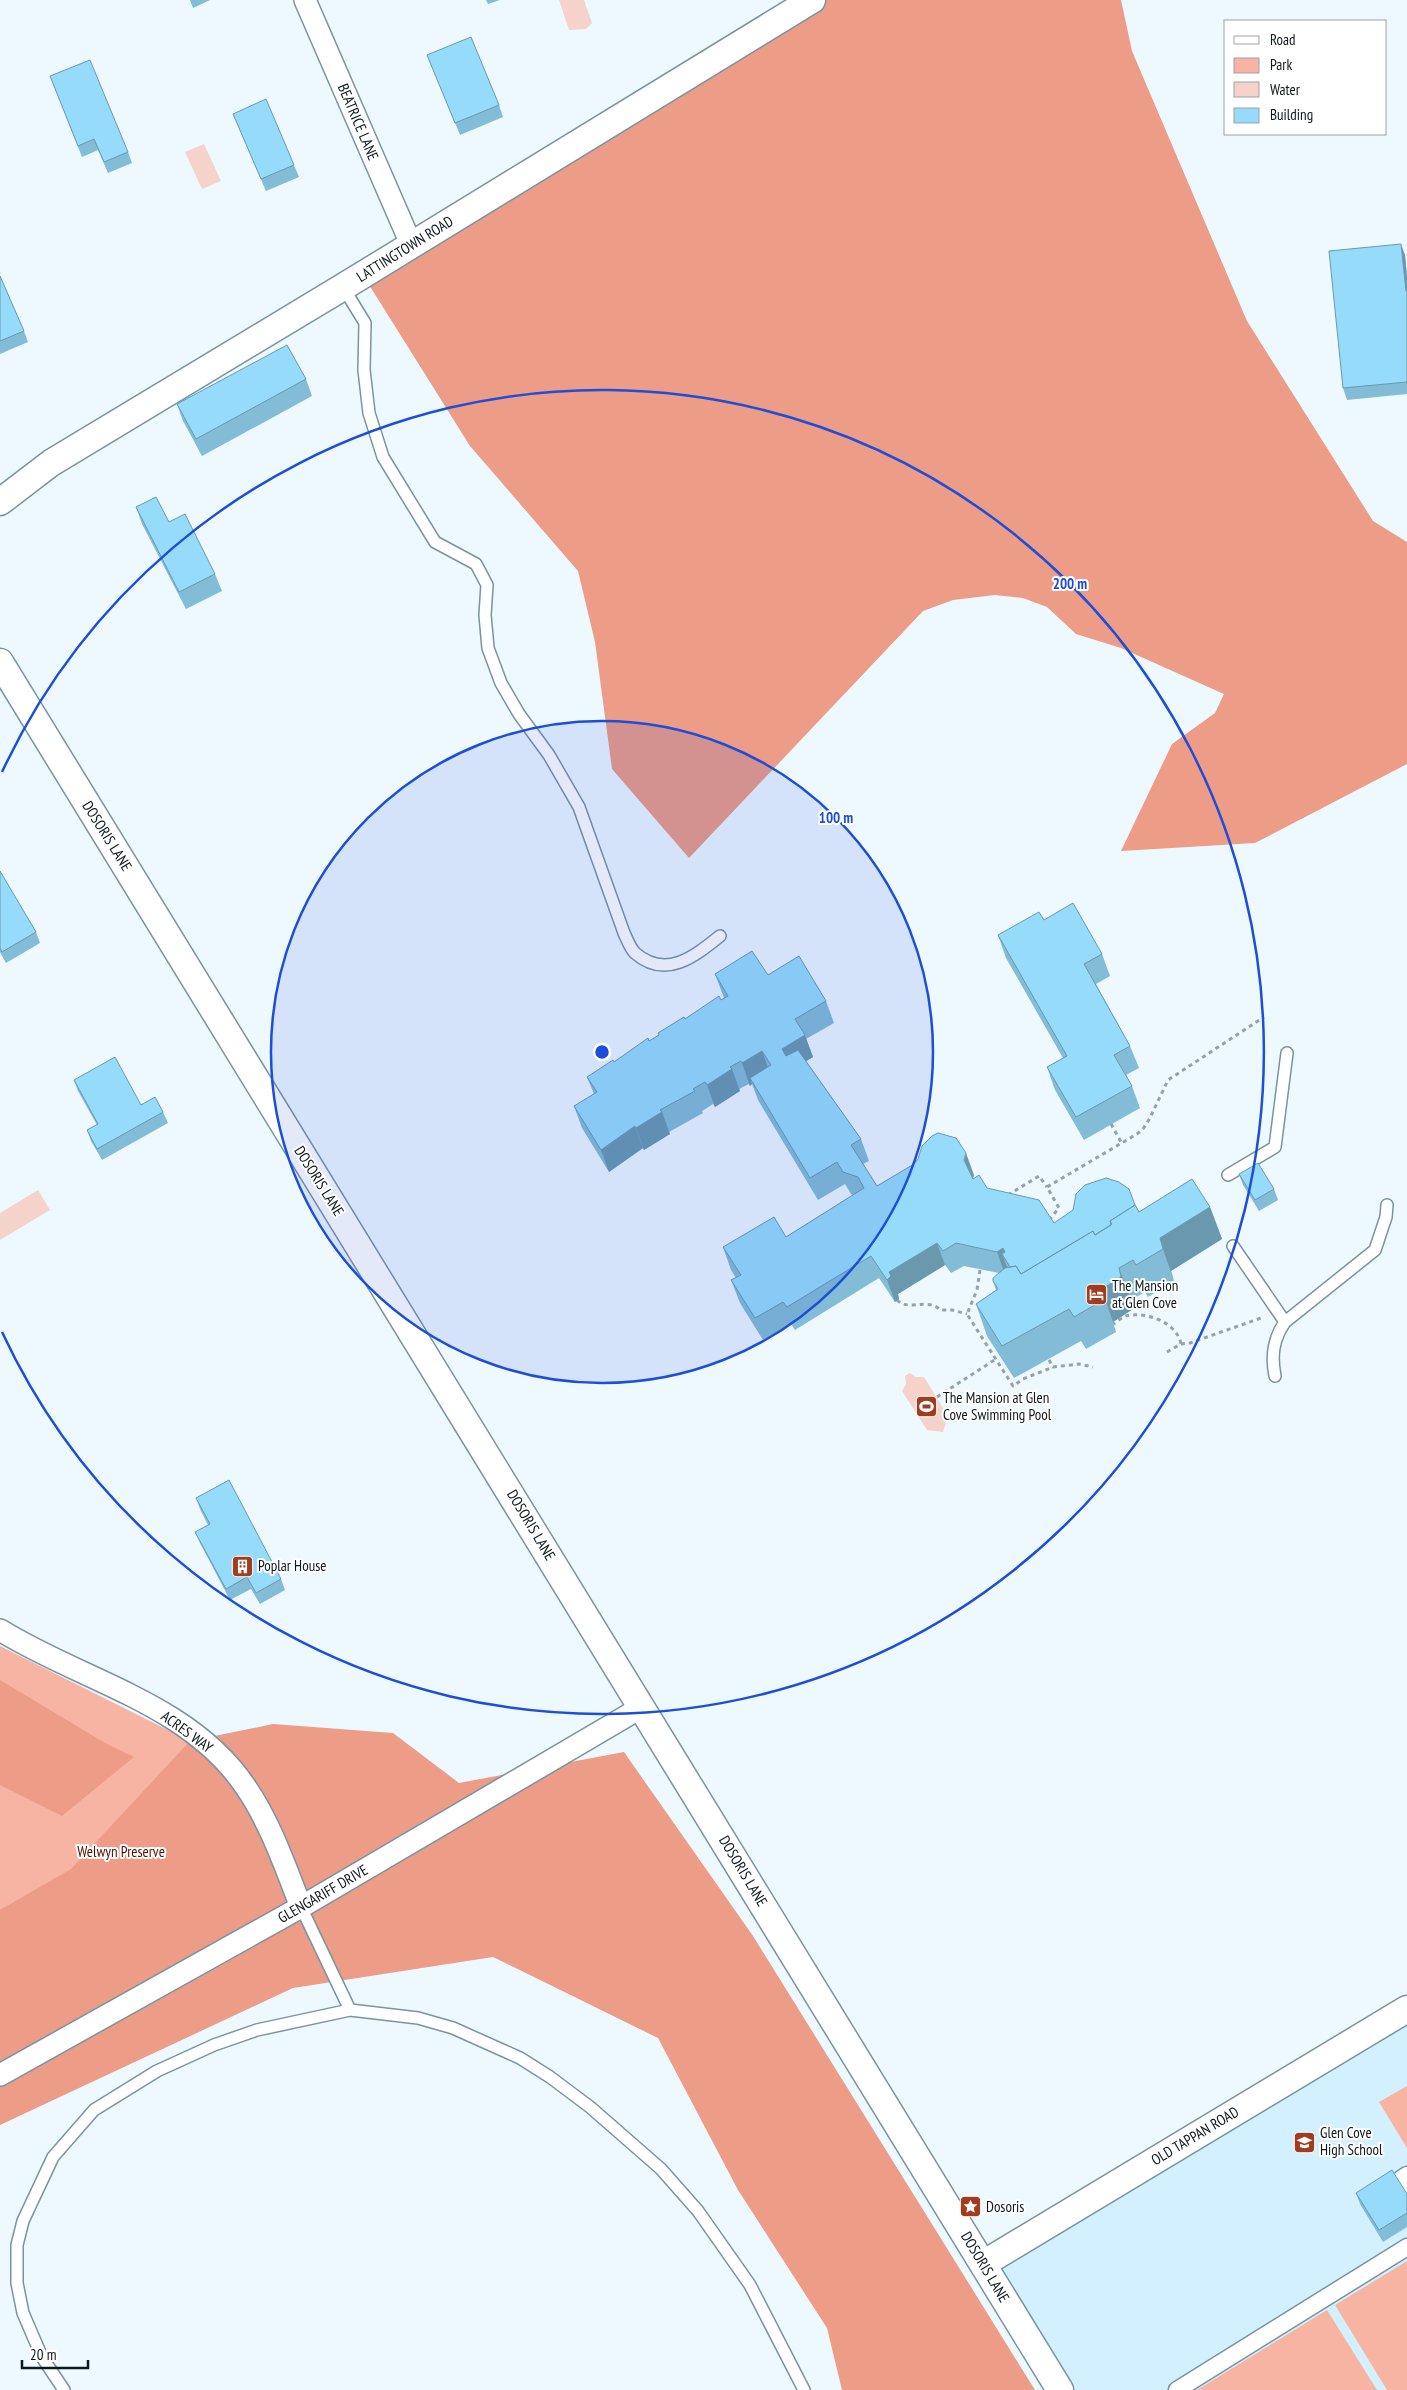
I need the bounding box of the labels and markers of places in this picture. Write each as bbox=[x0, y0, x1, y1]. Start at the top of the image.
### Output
centre of rings bbox=[593, 1043, 611, 1061]
place label: The Mansion at Glen Cove bbox=[1112, 1276, 1178, 1312]
hotel icon: The Mansion at Glen Cove bbox=[1084, 1283, 1108, 1307]
place label: The Mansion at Glen Cove Swimming Pool bbox=[943, 1388, 1052, 1424]
sports icon: The Mansion at Glen Cove Swimming Pool bbox=[915, 1395, 939, 1419]
building icon: Poplar House bbox=[230, 1554, 254, 1578]
place label: Poplar House bbox=[258, 1556, 326, 1575]
place label: Glen Cove High School bbox=[1320, 2123, 1383, 2159]
school or university icon: Glen Cove High School bbox=[1292, 2130, 1316, 2154]
place icon: Dosoris bbox=[958, 2195, 982, 2219]
place label: Dosoris bbox=[986, 2197, 1024, 2216]

